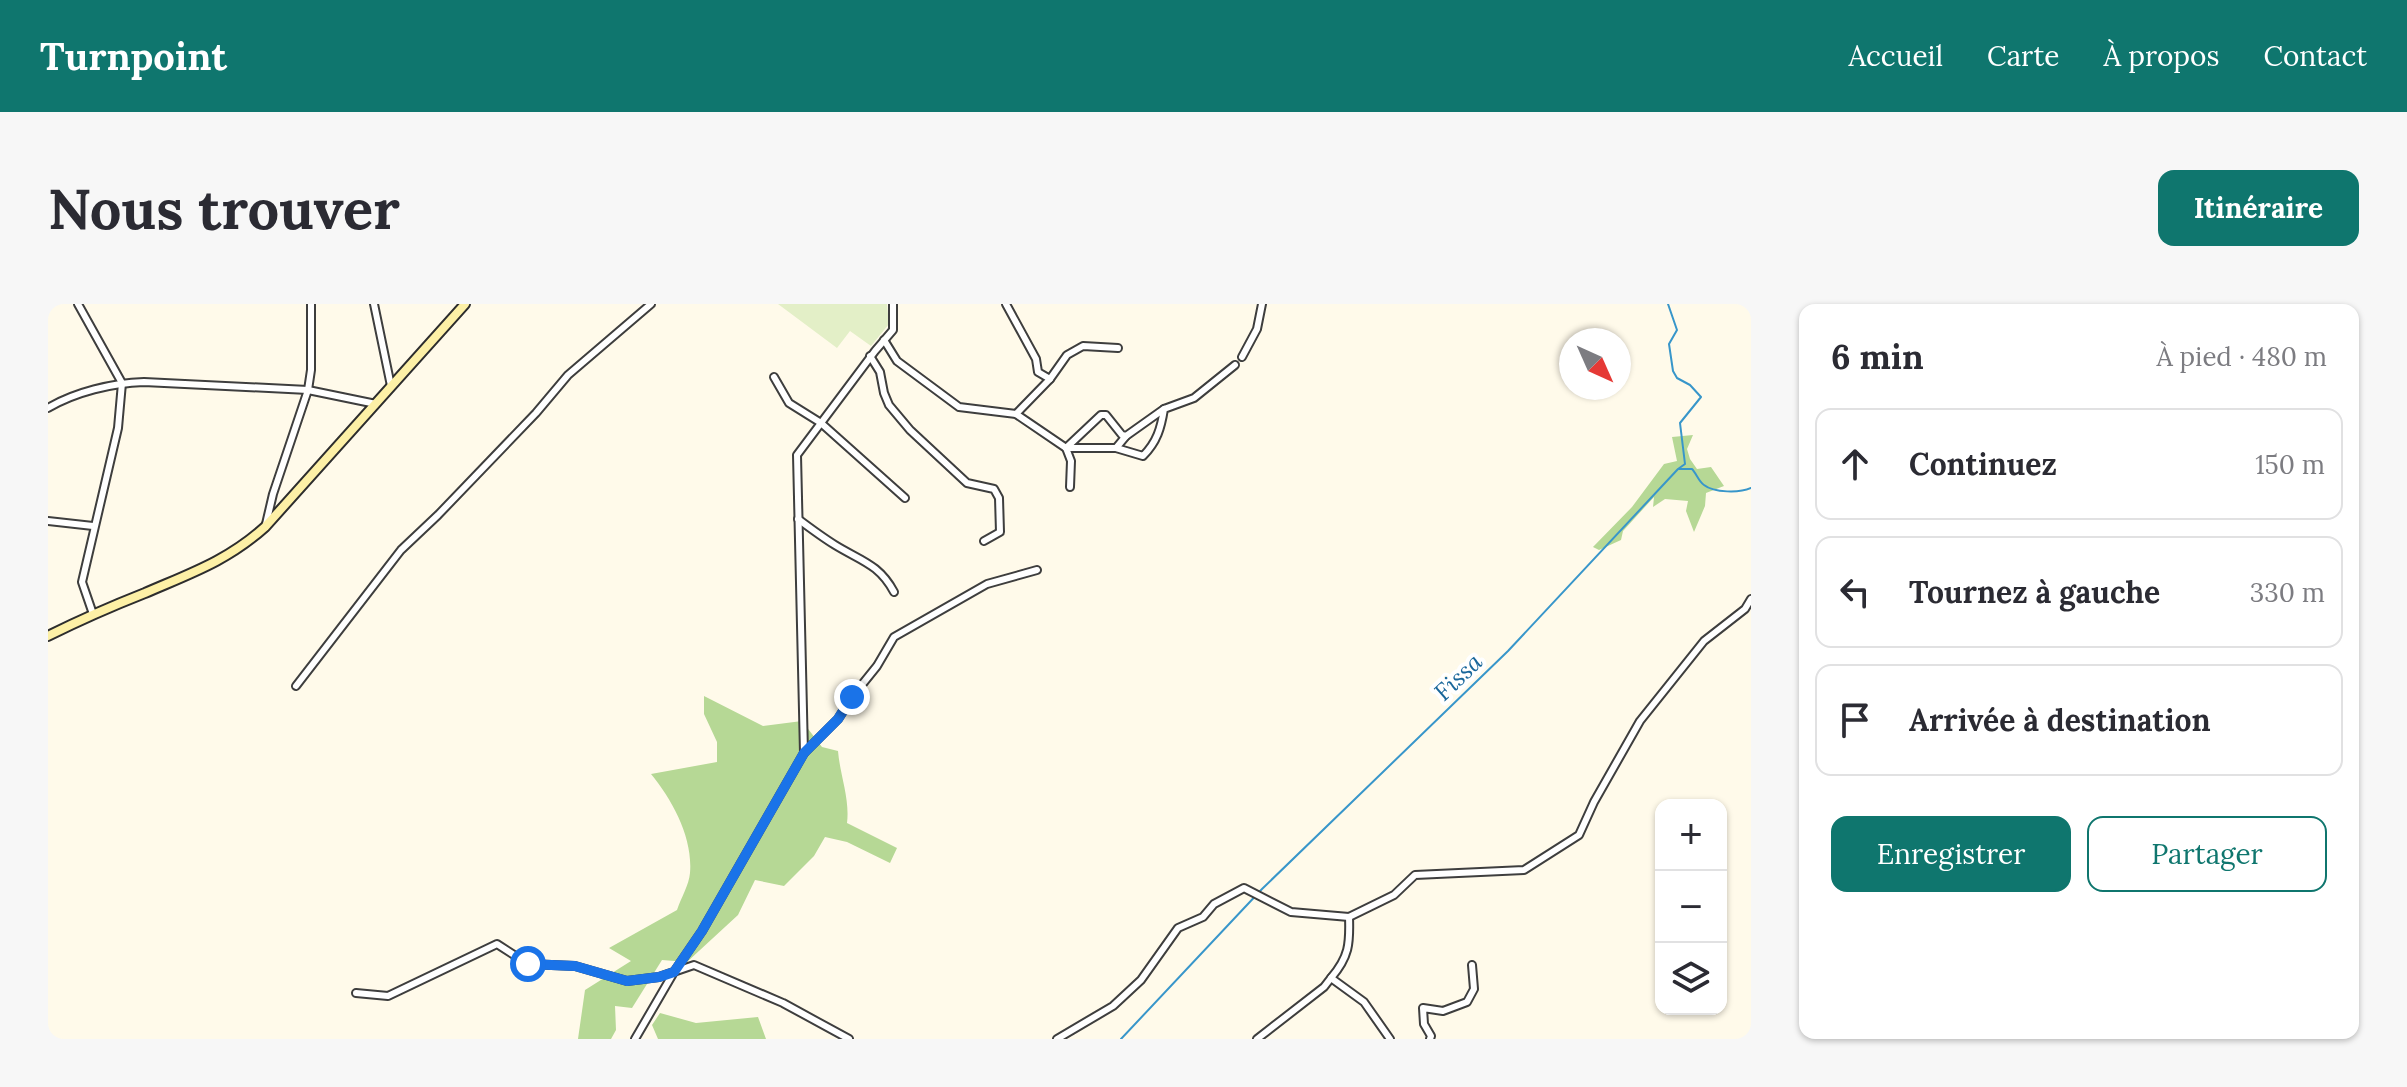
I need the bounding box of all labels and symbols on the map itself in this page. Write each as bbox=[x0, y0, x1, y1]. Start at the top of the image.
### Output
north arrow bbox=[1559, 328, 1631, 400]
water label: Fissa bbox=[1427, 646, 1489, 707]
route end bbox=[834, 679, 870, 715]
route start bbox=[510, 946, 546, 982]

